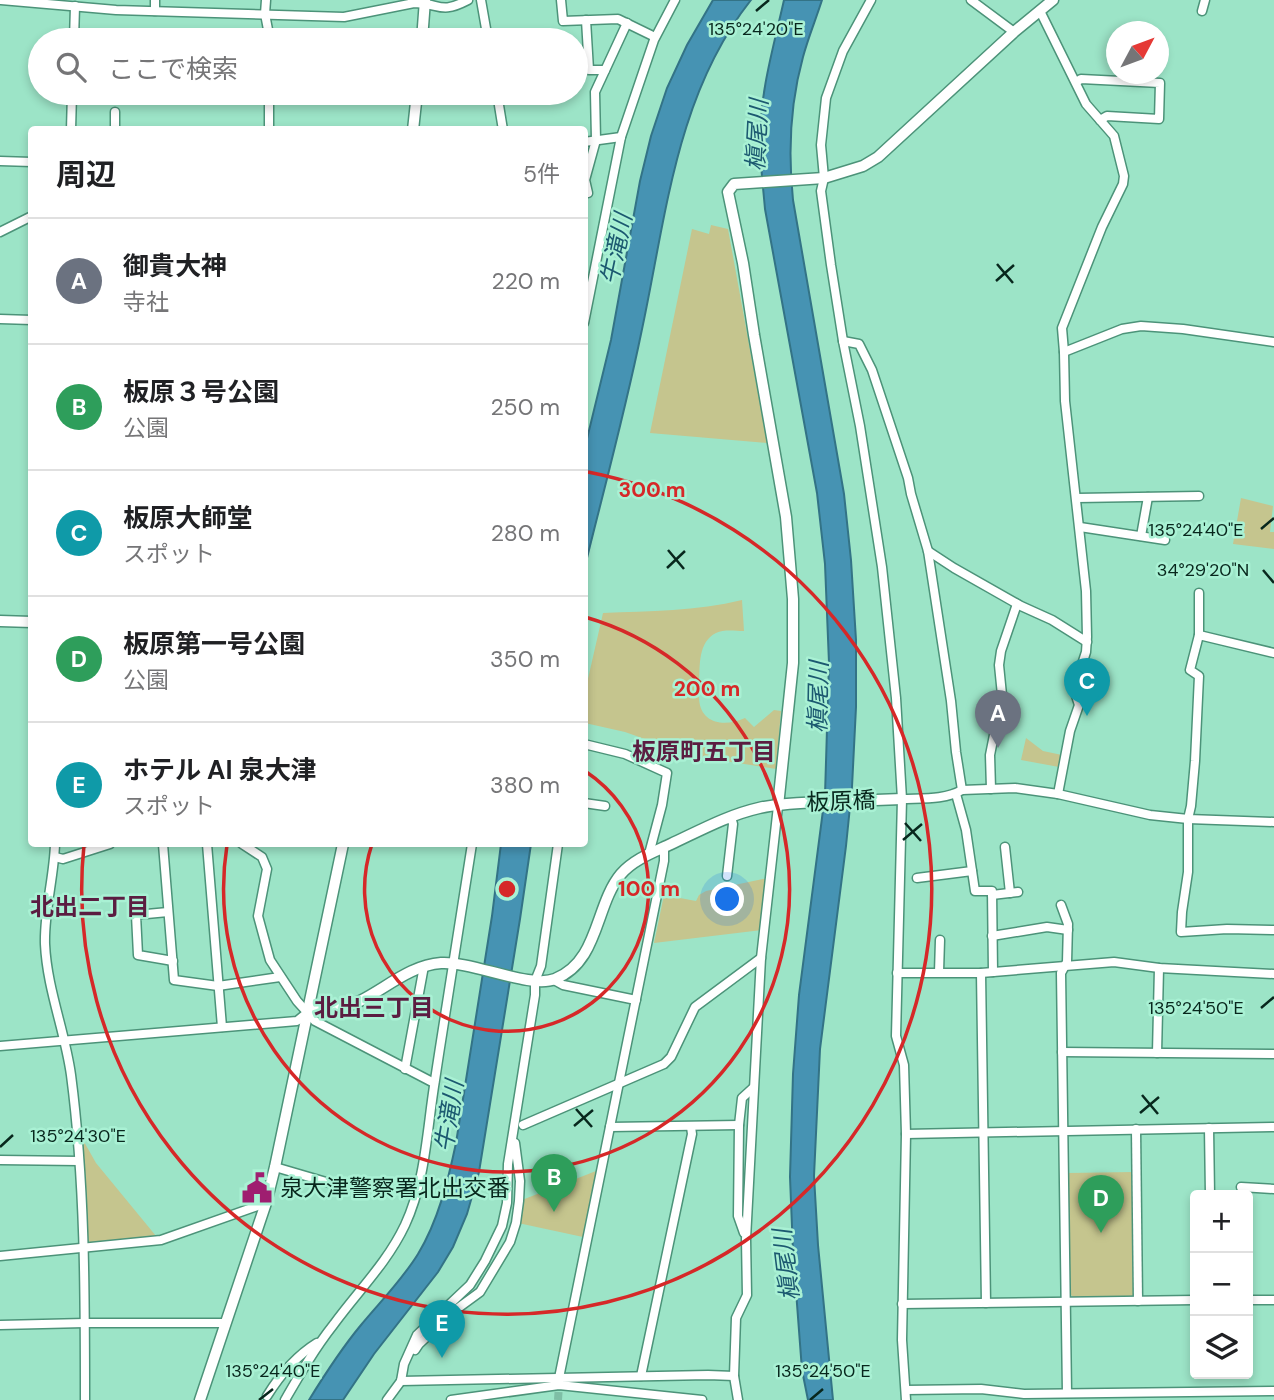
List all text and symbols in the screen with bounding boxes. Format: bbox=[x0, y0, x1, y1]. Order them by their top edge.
text: 135°24'20"E bbox=[708, 17, 804, 41]
north arrow bbox=[1106, 21, 1169, 84]
search box bbox=[28, 28, 588, 105]
icon: search bbox=[52, 48, 90, 86]
text: ここで検索 bbox=[108, 52, 238, 86]
water label: 槇尾川 bbox=[740, 95, 775, 172]
text: 周辺 bbox=[56, 155, 116, 194]
text: 5件 bbox=[523, 159, 560, 189]
water label: 牛滝川 bbox=[593, 208, 639, 287]
text: 御貴大神 bbox=[123, 249, 227, 283]
text: A bbox=[71, 266, 87, 296]
text: 220 m bbox=[491, 266, 560, 296]
text: 寺社 bbox=[123, 287, 169, 317]
text: 板原３号公園 bbox=[123, 375, 279, 409]
text: B bbox=[72, 392, 86, 422]
text: 250 m bbox=[490, 392, 560, 422]
text: 公園 bbox=[123, 413, 169, 443]
text: 300 m bbox=[619, 476, 685, 504]
text: 板原大師堂 bbox=[123, 501, 253, 535]
text: C bbox=[71, 518, 87, 548]
text: 280 m bbox=[491, 518, 560, 548]
text: 135°24'40"E bbox=[1149, 518, 1243, 542]
text: スポット bbox=[123, 539, 215, 569]
text: 34°29'20"N bbox=[1157, 558, 1249, 582]
text: 板原第一号公園 bbox=[123, 627, 305, 661]
text: D bbox=[71, 644, 87, 674]
text: 350 m bbox=[490, 644, 560, 674]
water label: 槇尾川 bbox=[802, 658, 834, 733]
pin: C bbox=[1064, 658, 1110, 716]
text: 公園 bbox=[123, 665, 169, 695]
text: 200 m bbox=[674, 675, 740, 703]
pin: A bbox=[975, 690, 1021, 748]
district label: 板原町五丁目 bbox=[632, 736, 776, 767]
text: ホテル AI 泉大津 bbox=[123, 753, 317, 787]
text: E bbox=[72, 770, 86, 800]
text: 380 m bbox=[490, 770, 560, 800]
street label: 板原橋 bbox=[806, 785, 876, 817]
text: スポット bbox=[123, 791, 215, 821]
text: 100 m bbox=[618, 875, 680, 903]
centre of rings bbox=[495, 877, 519, 901]
your location bbox=[710, 882, 744, 916]
district label: 北出二丁目 bbox=[30, 891, 150, 922]
district label: 北出三丁目 bbox=[314, 992, 434, 1023]
text: 135°24'50"E bbox=[1148, 996, 1244, 1020]
water label: 牛滝川 bbox=[428, 1075, 470, 1154]
text: 135°24'30"E bbox=[30, 1124, 126, 1148]
pin: B bbox=[531, 1154, 577, 1212]
public building icon: 泉大津警察署北出交番 bbox=[240, 1171, 274, 1205]
place label: 泉大津警察署北出交番 bbox=[280, 1173, 510, 1203]
pin: D bbox=[1078, 1175, 1124, 1233]
map controls bbox=[1190, 1190, 1253, 1379]
button: + bbox=[1190, 1190, 1253, 1253]
water label: 槇尾川 bbox=[766, 1224, 806, 1303]
button: − bbox=[1190, 1253, 1253, 1316]
pin: E bbox=[419, 1300, 465, 1358]
button: layers bbox=[1190, 1316, 1253, 1379]
text: 135°24'40"E bbox=[226, 1359, 320, 1383]
text: 135°24'50"E bbox=[775, 1359, 871, 1383]

